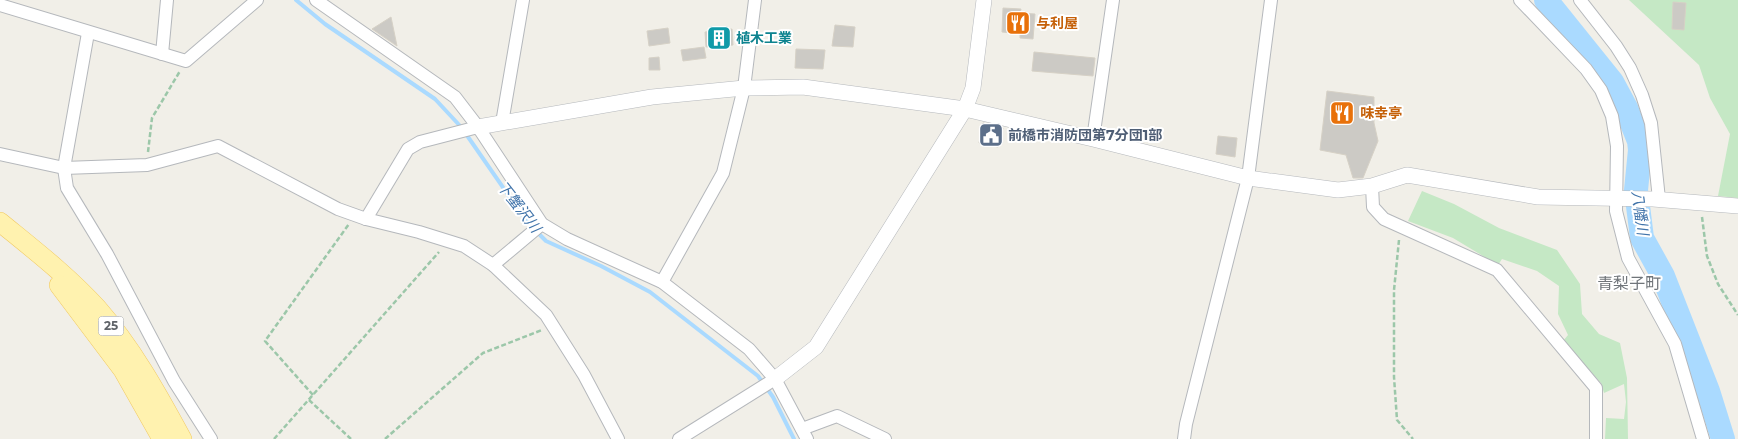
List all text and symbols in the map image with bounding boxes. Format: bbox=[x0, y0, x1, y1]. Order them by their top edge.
restaurant icon: 与利屋 bbox=[1005, 10, 1031, 36]
place label: 与利屋 bbox=[1036, 14, 1078, 32]
building icon: 植木工業 bbox=[706, 25, 732, 51]
place label: 植木工業 bbox=[736, 29, 792, 47]
restaurant icon: 味幸亭 bbox=[1329, 100, 1355, 126]
place label: 味幸亭 bbox=[1360, 104, 1402, 122]
public building icon: 前橋市消防団第7分団1部 bbox=[978, 122, 1004, 148]
place label: 前橋市消防団第7分団1部 bbox=[1008, 126, 1162, 144]
water label: 下蟹沢川 bbox=[493, 177, 547, 238]
water label: 八幡川 bbox=[1628, 189, 1653, 239]
district label: 青梨子町 bbox=[1597, 274, 1661, 293]
road number: 25 bbox=[98, 316, 124, 336]

